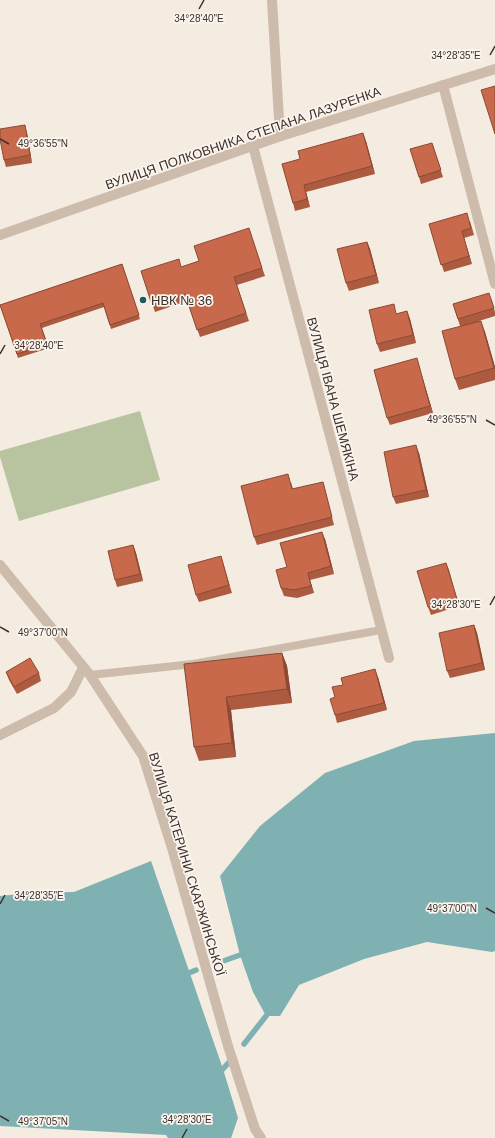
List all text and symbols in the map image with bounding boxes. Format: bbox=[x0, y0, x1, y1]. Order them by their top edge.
text: 34°28'40"E bbox=[174, 13, 224, 24]
text: 34°28'35"E bbox=[431, 50, 481, 61]
street label: ВУЛИЦЯ ПОЛКОВНИКА СТЕПАНА ЛАЗУРЕНКА bbox=[103, 84, 383, 192]
text: 49°36'55"N bbox=[18, 138, 68, 149]
place label: НВК № 36 bbox=[151, 293, 212, 308]
marker: НВК № 36 bbox=[138, 295, 148, 305]
street label: ВУЛИЦЯ ІВАНА ШЕМЯКІНА bbox=[304, 316, 362, 483]
text: 34°28'40"E bbox=[14, 340, 64, 351]
text: 49°36'55"N bbox=[427, 414, 477, 425]
text: 34°28'30"E bbox=[431, 599, 481, 610]
text: 49°37'00"N bbox=[18, 627, 68, 638]
street label: ВУЛИЦЯ КАТЕРИНИ СКАРЖИНСЬКОЇ bbox=[146, 751, 228, 978]
text: 34°28'35"E bbox=[14, 890, 64, 901]
text: 49°37'00"N bbox=[427, 903, 477, 914]
text: 34°28'30"E bbox=[162, 1114, 212, 1125]
text: 49°37'05"N bbox=[18, 1116, 68, 1127]

